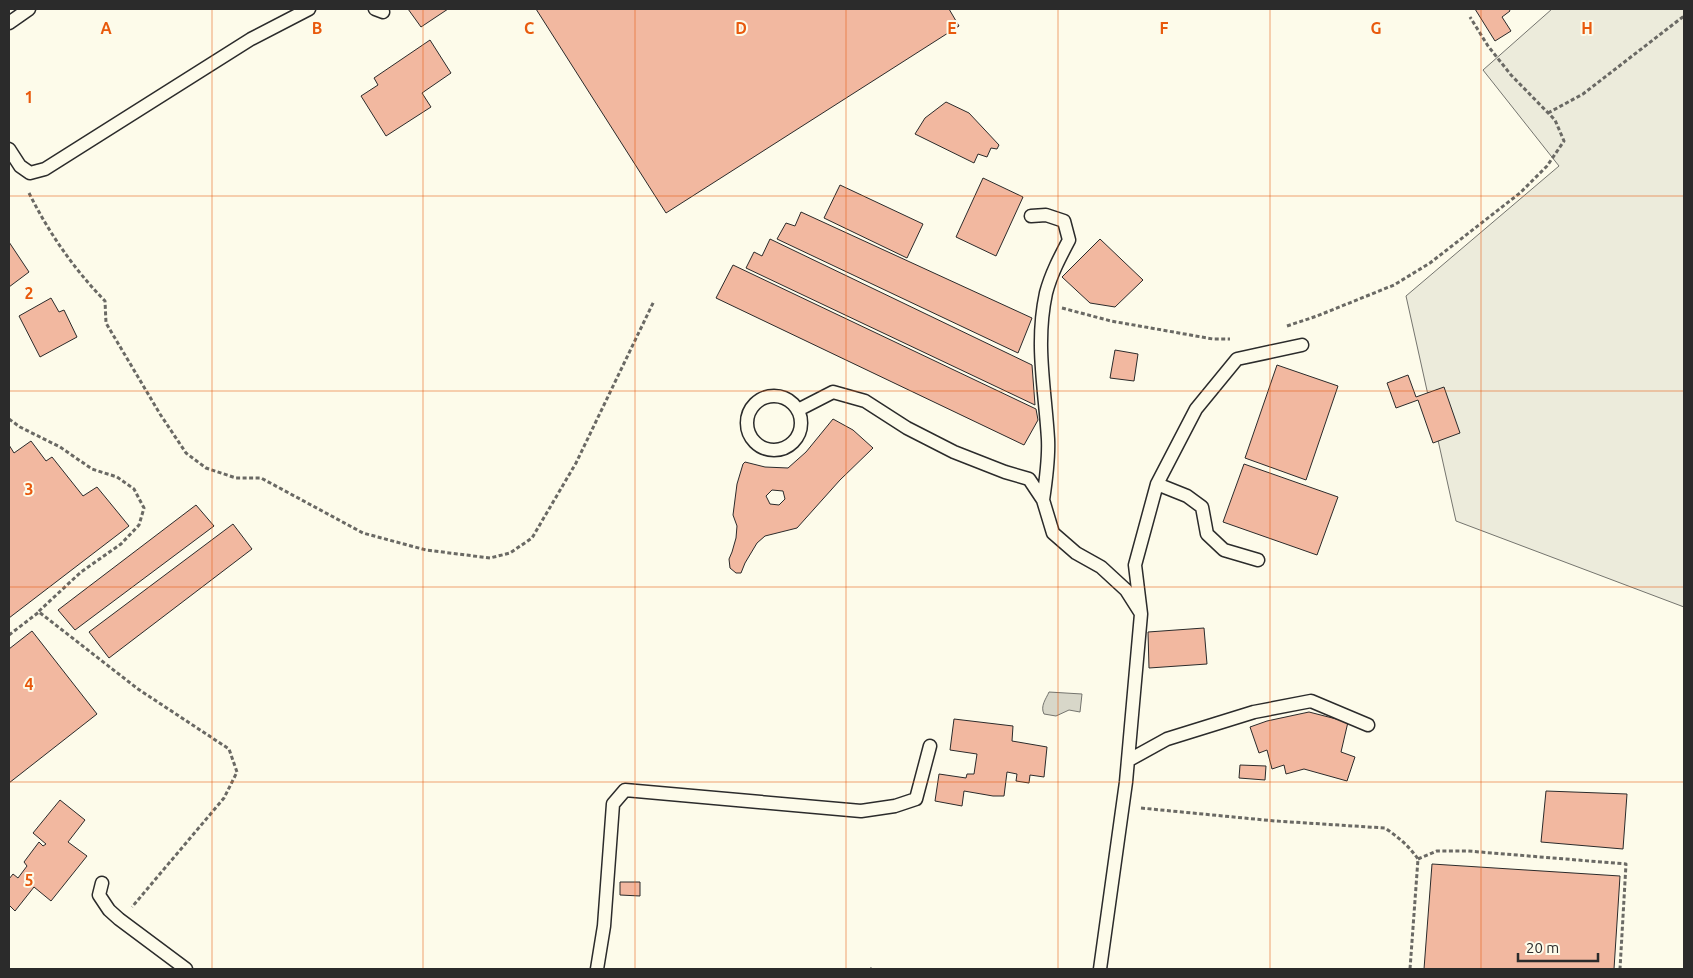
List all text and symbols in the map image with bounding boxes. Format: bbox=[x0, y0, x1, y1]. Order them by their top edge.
text: A bbox=[100, 19, 112, 37]
text: B bbox=[312, 19, 322, 37]
text: C bbox=[524, 19, 534, 37]
text: D bbox=[735, 19, 747, 37]
text: E bbox=[947, 19, 957, 37]
text: F bbox=[1160, 19, 1169, 37]
text: G bbox=[1370, 19, 1382, 37]
text: H bbox=[1581, 19, 1593, 37]
text: 1 bbox=[24, 88, 34, 106]
text: 2 bbox=[24, 284, 34, 302]
text: 3 bbox=[24, 480, 34, 498]
text: 4 bbox=[24, 675, 34, 693]
text: 5 bbox=[24, 871, 34, 889]
scale bar bbox=[1518, 930, 1598, 962]
text: 20 m bbox=[1526, 939, 1559, 956]

